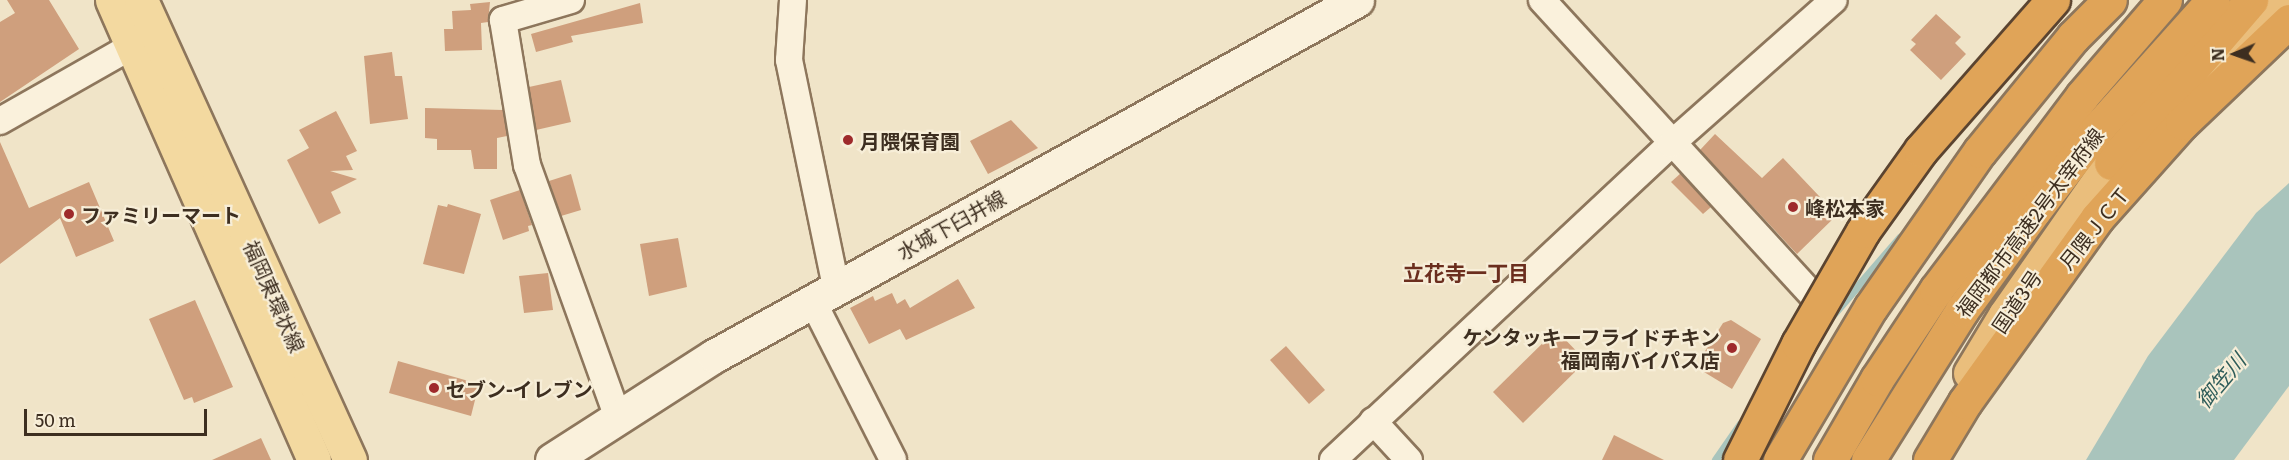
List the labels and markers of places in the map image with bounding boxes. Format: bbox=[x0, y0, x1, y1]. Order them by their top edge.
place label: 月隈保育園 bbox=[860, 128, 960, 152]
marker: 月隈保育園 bbox=[841, 133, 855, 147]
place label: 峰松本家 bbox=[1805, 195, 1885, 219]
marker: 峰松本家 bbox=[1786, 200, 1800, 214]
place label: ファミリーマート bbox=[81, 202, 241, 226]
marker: ファミリーマート bbox=[62, 207, 76, 221]
place label: ケンタッキーフライドチキン 福岡南バイパス店 bbox=[1460, 324, 1720, 371]
marker: ケンタッキーフライドチキン 福岡南バイパス店 bbox=[1725, 341, 1739, 355]
place label: セブン-イレブン bbox=[446, 376, 593, 400]
marker: セブン-イレブン bbox=[427, 381, 441, 395]

